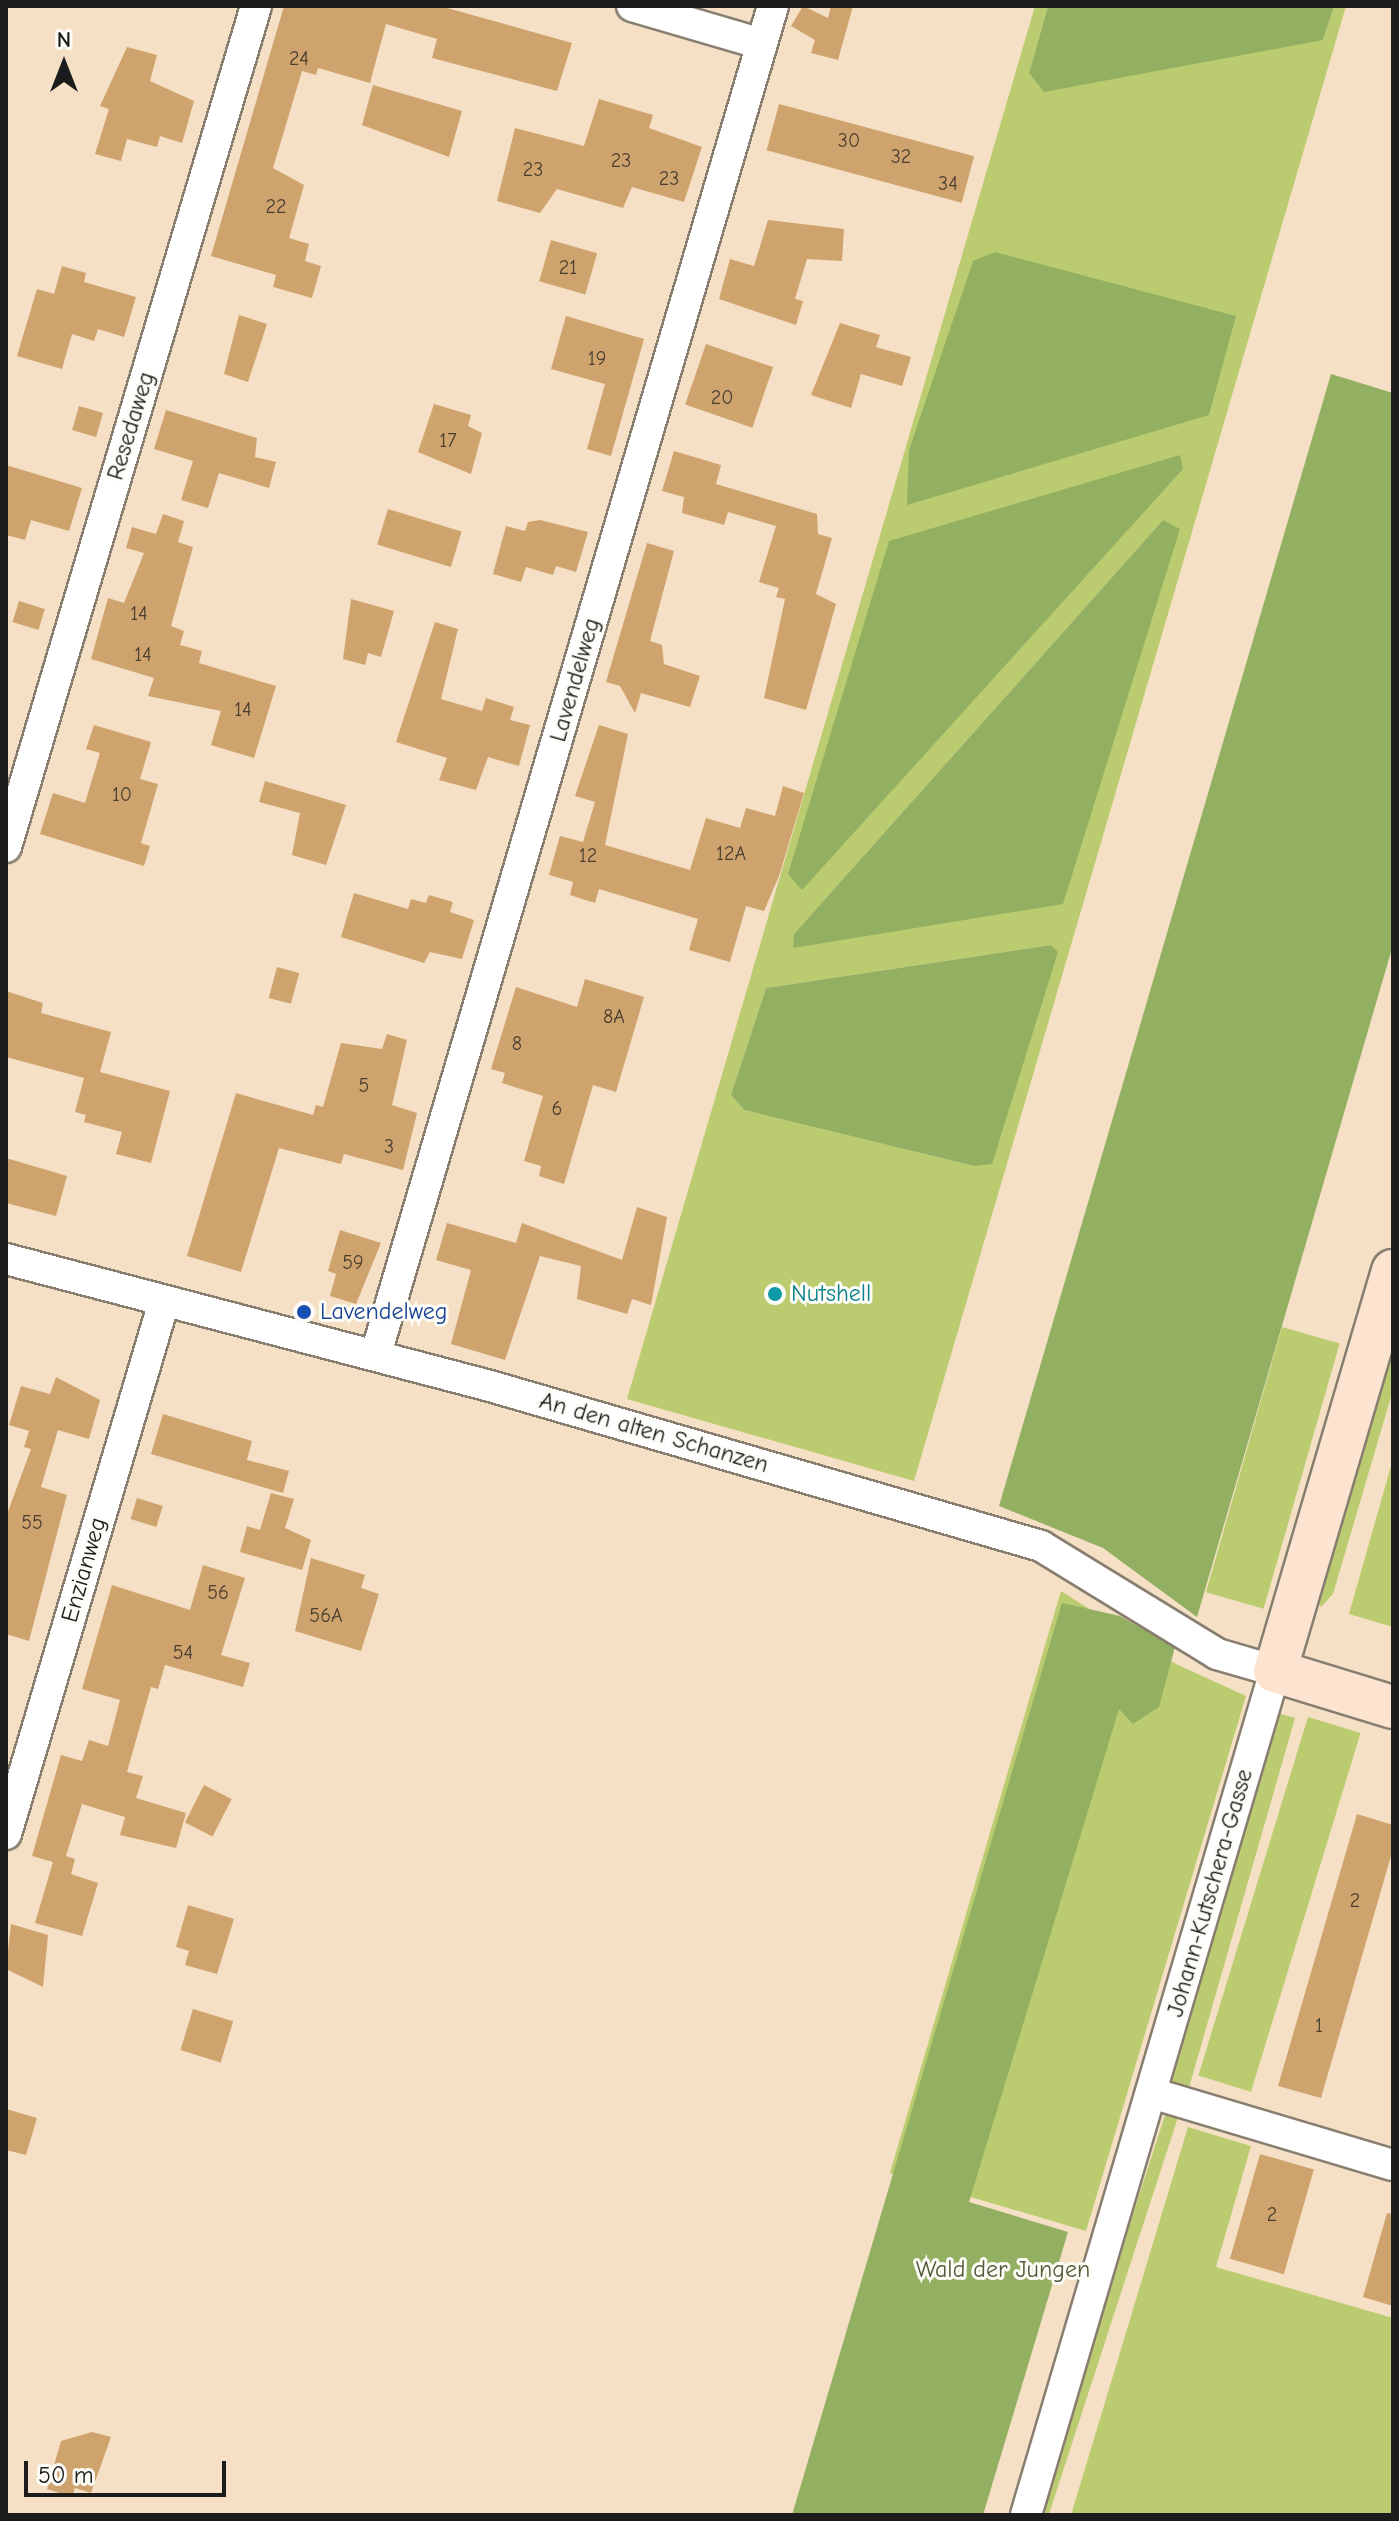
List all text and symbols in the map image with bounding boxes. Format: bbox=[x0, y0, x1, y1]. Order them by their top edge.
north arrow bbox=[24, 24, 104, 104]
text: N bbox=[57, 27, 71, 53]
house number: 24 bbox=[289, 46, 309, 70]
house number: 30 bbox=[838, 128, 860, 152]
house number: 32 bbox=[891, 144, 911, 168]
house number: 23 bbox=[611, 148, 631, 172]
house number: 23 bbox=[523, 157, 543, 181]
house number: 23 bbox=[659, 166, 679, 190]
house number: 34 bbox=[938, 171, 958, 195]
house number: 22 bbox=[266, 194, 286, 218]
house number: 21 bbox=[559, 255, 577, 279]
house number: 19 bbox=[588, 346, 606, 370]
street label: Resedaweg bbox=[101, 368, 161, 484]
house number: 20 bbox=[711, 385, 733, 409]
house number: 17 bbox=[439, 428, 457, 452]
house number: 14 bbox=[130, 601, 148, 625]
street label: Lavendelweg bbox=[544, 615, 606, 745]
house number: 14 bbox=[134, 642, 152, 666]
house number: 14 bbox=[234, 697, 252, 721]
house number: 10 bbox=[112, 782, 132, 806]
house number: 12A bbox=[716, 841, 746, 865]
house number: 12 bbox=[579, 843, 597, 867]
house number: 8A bbox=[603, 1004, 625, 1028]
house number: 8 bbox=[512, 1031, 522, 1055]
house number: 5 bbox=[359, 1073, 369, 1097]
house number: 6 bbox=[552, 1096, 562, 1120]
house number: 3 bbox=[384, 1134, 394, 1158]
house number: 59 bbox=[342, 1250, 364, 1274]
place label: Nutshell bbox=[791, 1280, 871, 1308]
marker: Nutshell bbox=[766, 1285, 784, 1303]
place label: Lavendelweg bbox=[320, 1298, 447, 1326]
marker: Lavendelweg bbox=[295, 1303, 313, 1321]
street label: An den alten Schanzen bbox=[536, 1387, 772, 1479]
house number: 55 bbox=[21, 1510, 43, 1534]
street label: Enzianweg bbox=[55, 1514, 113, 1626]
house number: 56 bbox=[207, 1580, 229, 1604]
house number: 56A bbox=[309, 1603, 343, 1627]
house number: 54 bbox=[173, 1640, 193, 1664]
street label: Johann-Kutschera-Gasse bbox=[1161, 1766, 1259, 2020]
house number: 2 bbox=[1350, 1888, 1360, 1912]
house number: 1 bbox=[1315, 2013, 1323, 2037]
house number: 2 bbox=[1267, 2202, 1277, 2226]
park label: Wald der Jungen bbox=[916, 2256, 1090, 2284]
scale bar bbox=[28, 2445, 230, 2495]
text: 50 m bbox=[38, 2461, 94, 2489]

